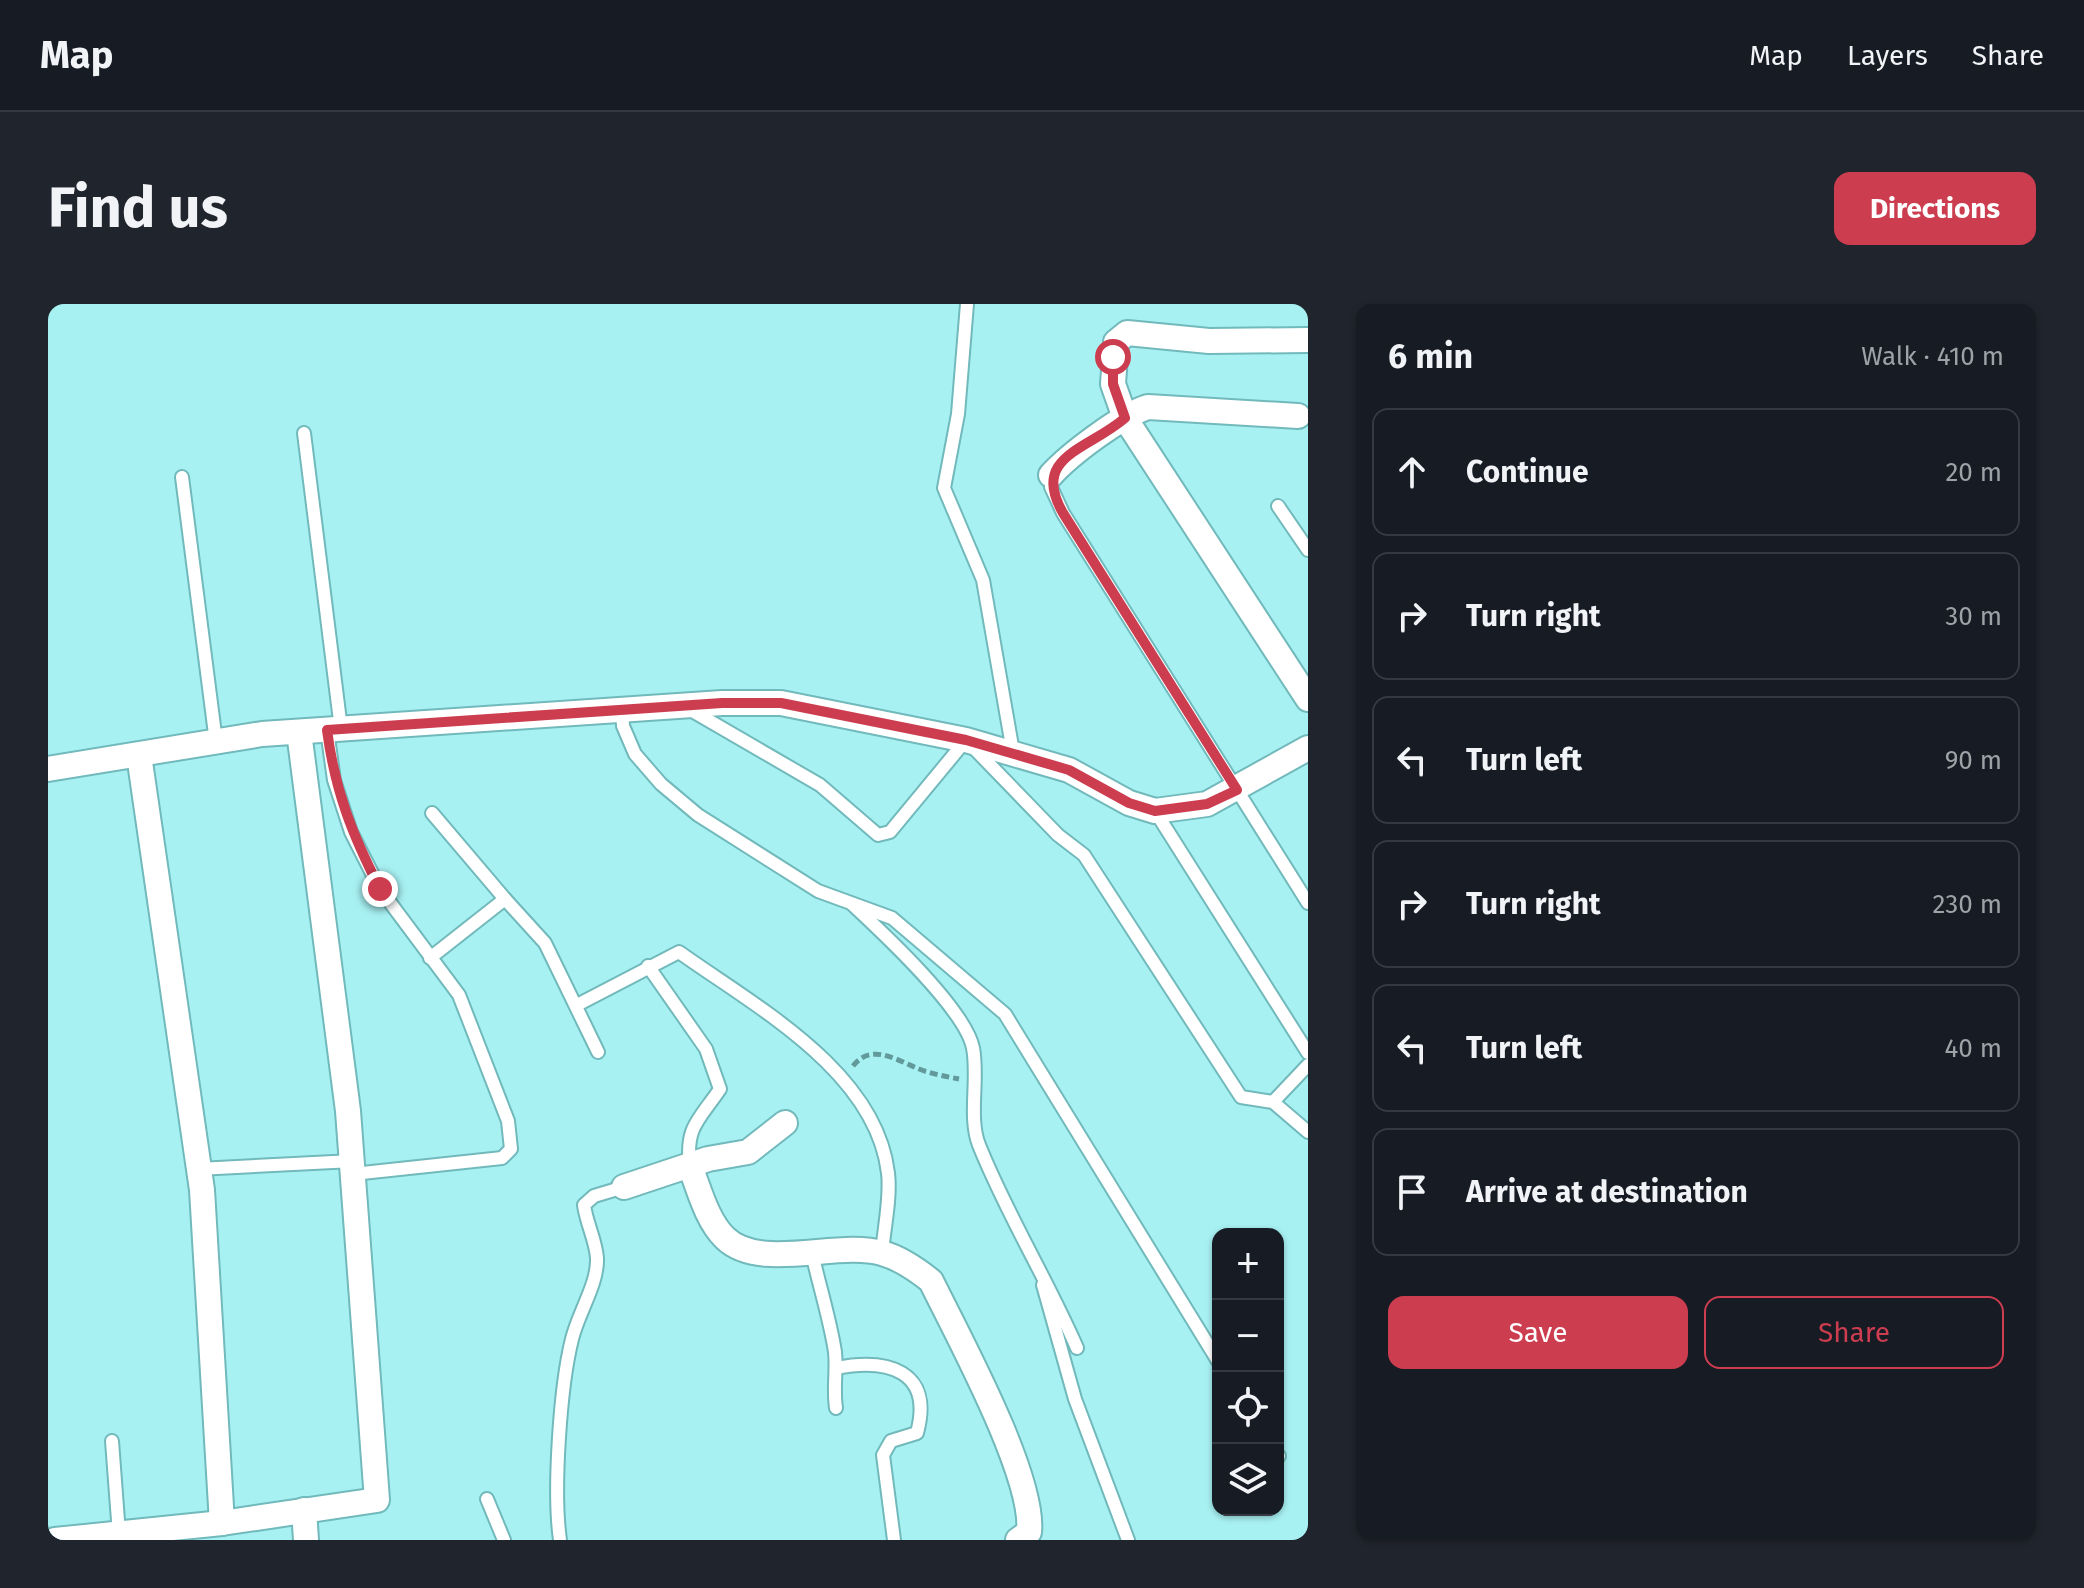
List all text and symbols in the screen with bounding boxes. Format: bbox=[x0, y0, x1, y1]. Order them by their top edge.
text: Map bbox=[40, 32, 113, 78]
text: Map bbox=[1749, 39, 1803, 72]
text: Layers bbox=[1847, 39, 1928, 72]
text: Share bbox=[1972, 39, 2044, 72]
button: Directions bbox=[1834, 172, 2036, 245]
text: Find us bbox=[48, 175, 228, 242]
text: 6 min bbox=[1388, 336, 1473, 377]
route start bbox=[1095, 339, 1131, 375]
text: Walk · 410 m bbox=[1861, 341, 2004, 372]
icon: ahead bbox=[1390, 450, 1434, 494]
text: Continue bbox=[1466, 454, 1589, 490]
text: 20 m bbox=[1945, 457, 2002, 488]
icon: right bbox=[1390, 594, 1434, 638]
text: Turn right bbox=[1466, 598, 1601, 634]
text: 30 m bbox=[1945, 601, 2002, 632]
icon: left bbox=[1390, 738, 1434, 782]
text: Turn left bbox=[1466, 742, 1582, 778]
text: 90 m bbox=[1945, 745, 2002, 776]
route end bbox=[362, 871, 398, 907]
icon: right bbox=[1390, 882, 1434, 926]
text: Turn right bbox=[1466, 886, 1601, 922]
text: 230 m bbox=[1933, 889, 2002, 920]
icon: left bbox=[1390, 1026, 1434, 1070]
text: Turn left bbox=[1466, 1030, 1582, 1066]
text: 40 m bbox=[1944, 1033, 2002, 1064]
icon: arrive bbox=[1390, 1170, 1434, 1214]
text: Arrive at destination bbox=[1466, 1174, 1748, 1210]
map controls bbox=[1212, 1228, 1284, 1516]
button: + bbox=[1212, 1228, 1284, 1300]
button: Save bbox=[1388, 1296, 1688, 1369]
button: Share bbox=[1704, 1296, 2004, 1369]
button: − bbox=[1212, 1300, 1284, 1372]
button: locate bbox=[1212, 1372, 1284, 1444]
button: layers bbox=[1212, 1444, 1284, 1516]

